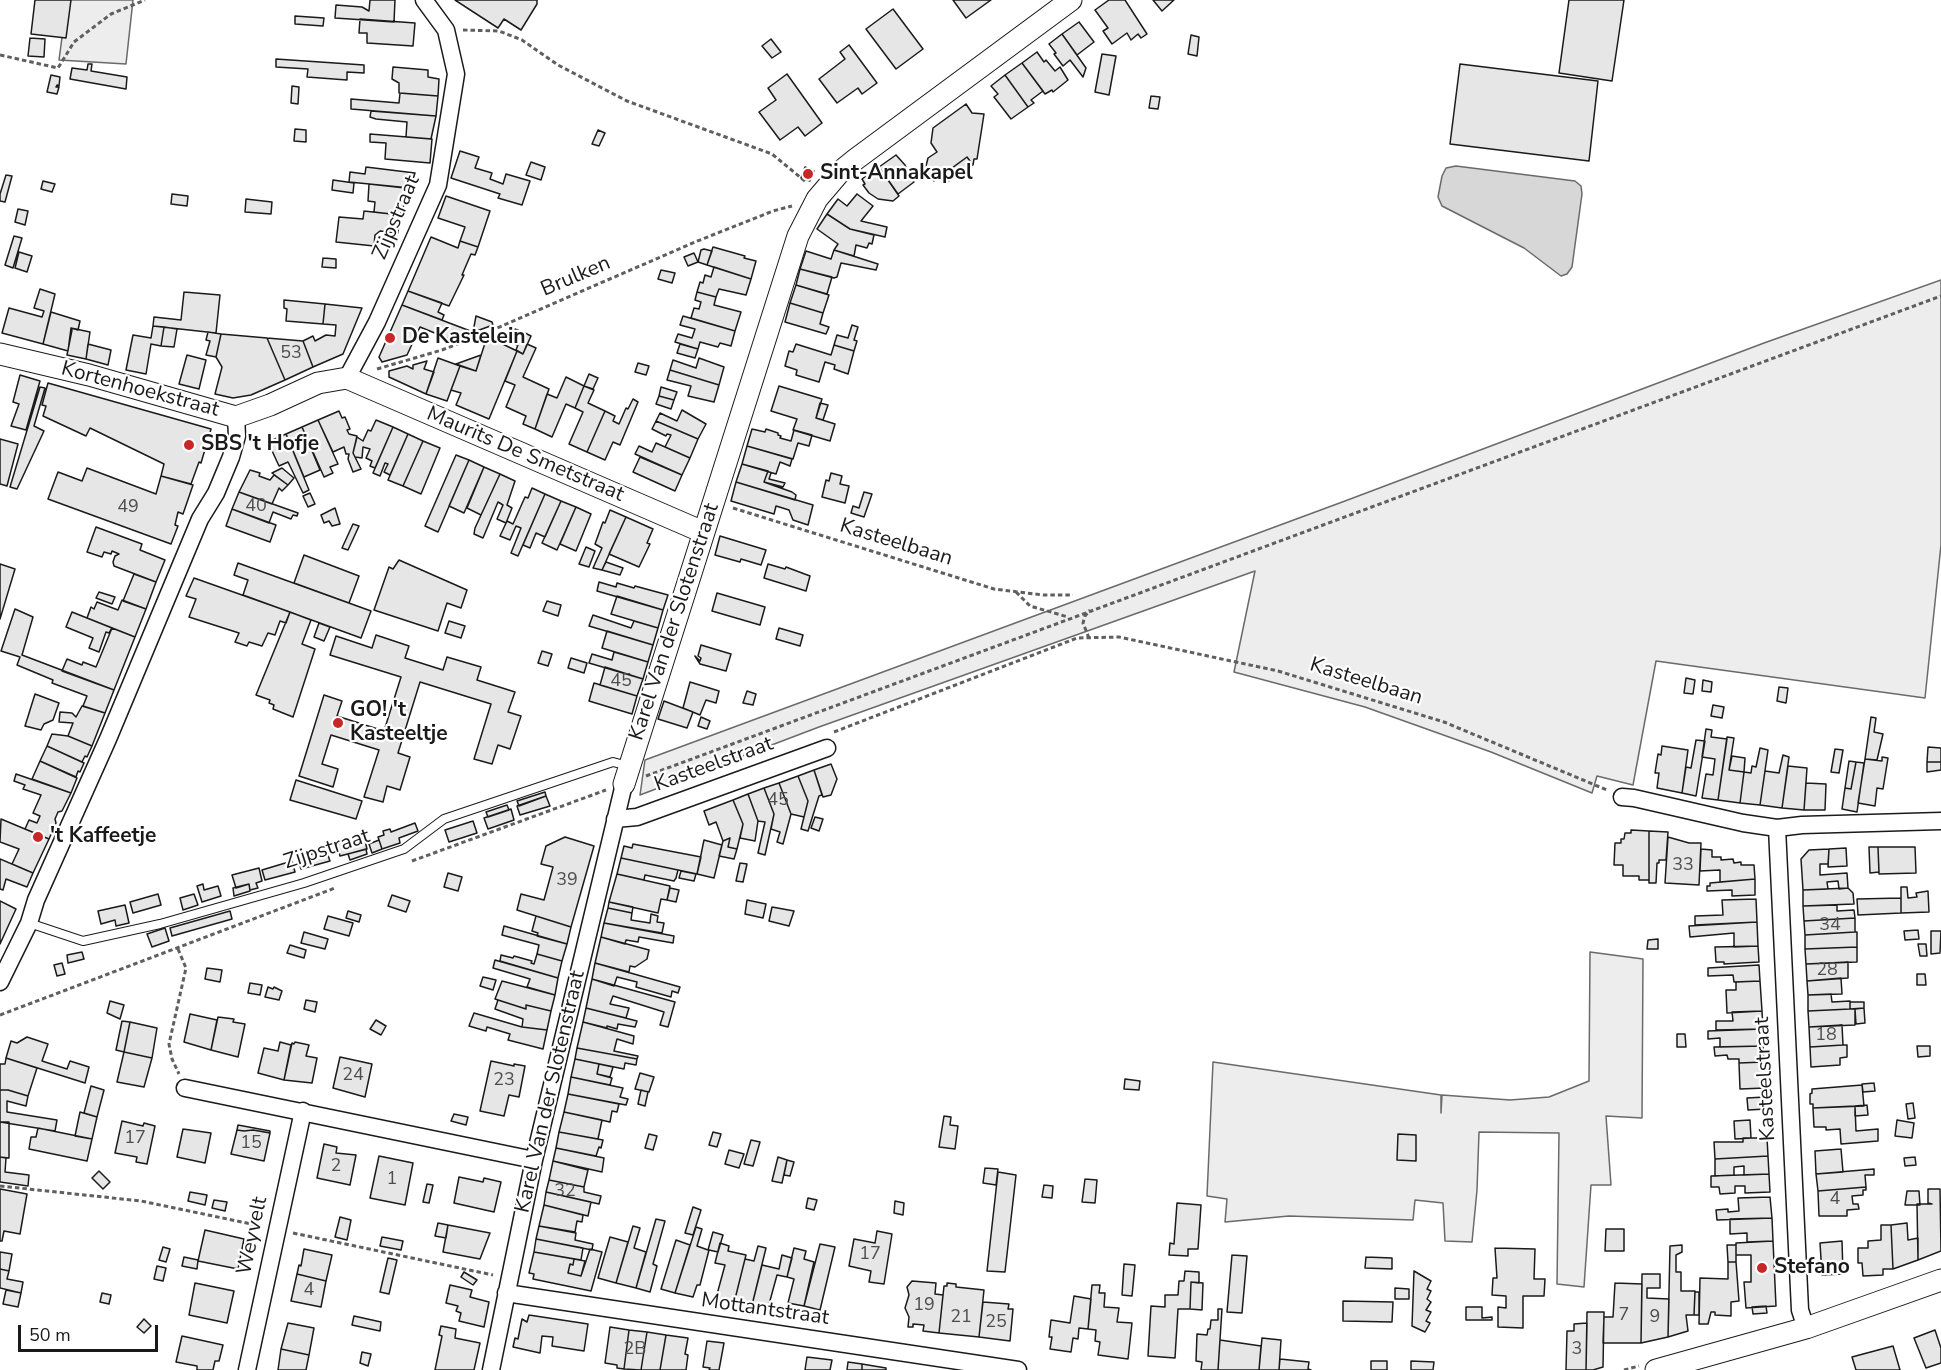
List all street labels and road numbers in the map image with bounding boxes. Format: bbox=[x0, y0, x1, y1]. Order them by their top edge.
street label: Zijpstraat bbox=[368, 172, 426, 264]
street label: Brulken bbox=[537, 251, 615, 303]
street label: Kortenhoekstraat bbox=[58, 357, 222, 423]
street label: Maurits De Smetstraat bbox=[422, 402, 628, 508]
street label: Karel Van der Slotenstraat bbox=[625, 500, 725, 744]
street label: Kasteelbaan bbox=[837, 514, 955, 572]
street label: Kasteelbaan bbox=[1307, 653, 1425, 711]
street label: Kasteelstraat bbox=[651, 732, 777, 798]
street label: Zijpstraat bbox=[281, 824, 373, 876]
street label: Karel Van der Slotenstraat bbox=[511, 968, 591, 1216]
street label: Kasteelstraat bbox=[1750, 1016, 1782, 1142]
street label: Weyvelt bbox=[232, 1195, 274, 1277]
street label: Mottantstraat bbox=[700, 1289, 830, 1331]

